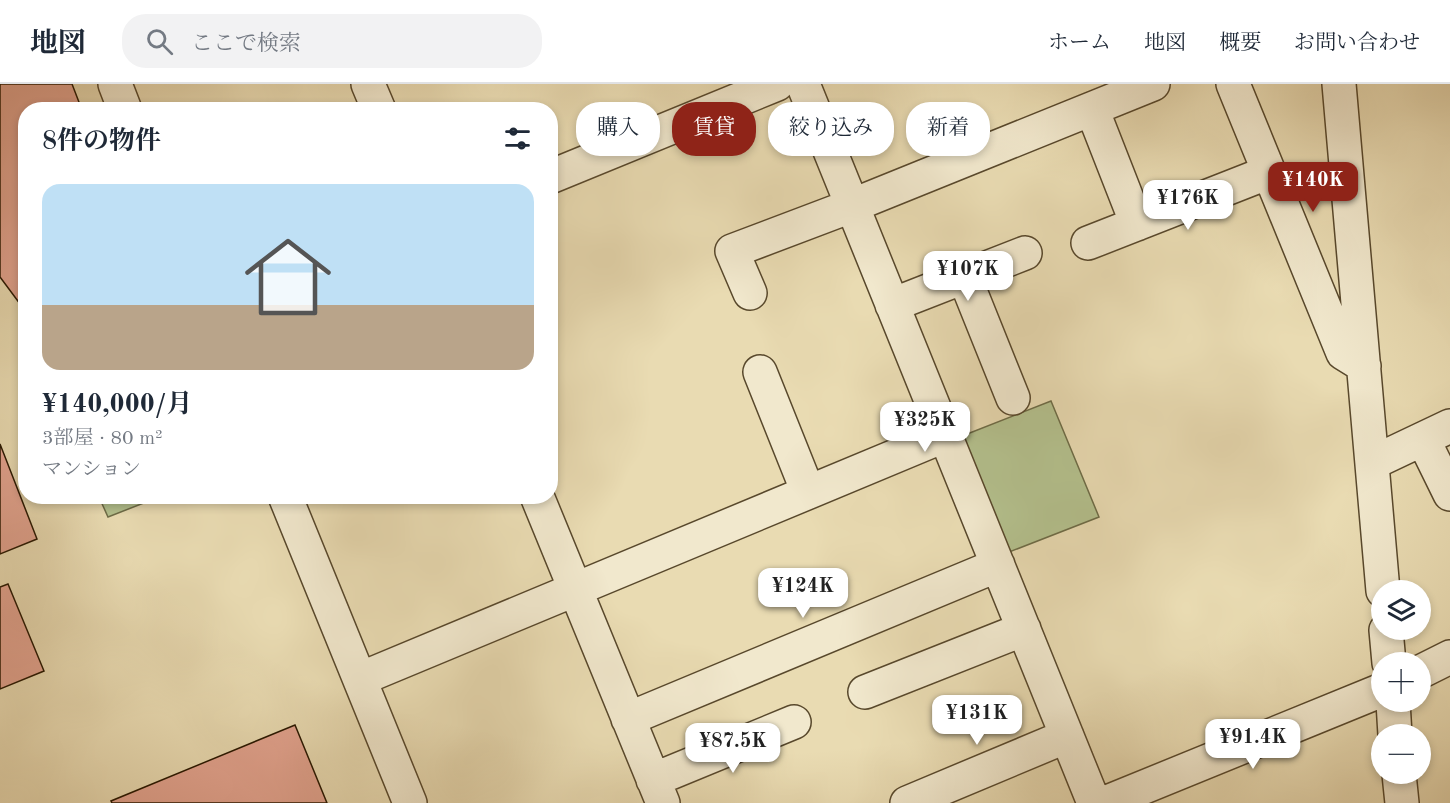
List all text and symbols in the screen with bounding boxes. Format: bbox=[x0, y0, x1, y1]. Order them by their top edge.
search box bbox=[122, 14, 542, 68]
icon: search bbox=[143, 25, 176, 58]
text: 地図 bbox=[30, 31, 86, 59]
text: ここで検索 bbox=[191, 33, 301, 55]
text: ホーム bbox=[1048, 33, 1111, 54]
text: 地図 bbox=[1144, 33, 1186, 54]
text: 概要 bbox=[1219, 33, 1261, 54]
text: お問い合わせ bbox=[1294, 33, 1420, 54]
chip: 購入 bbox=[576, 102, 660, 156]
chip: 賃貸 bbox=[672, 102, 756, 156]
chip: 絞り込み bbox=[768, 102, 894, 156]
chip: 新着 bbox=[906, 102, 990, 156]
icon: filters bbox=[501, 122, 534, 155]
text: 8件の物件 bbox=[42, 129, 161, 155]
pin: ¥140K bbox=[1271, 162, 1355, 213]
text: ¥140K bbox=[1282, 171, 1344, 191]
pin: ¥176K bbox=[1146, 180, 1230, 231]
text: ¥176K bbox=[1157, 189, 1219, 209]
icon: home bbox=[234, 223, 342, 331]
pin: ¥107K bbox=[926, 251, 1010, 302]
text: ¥107K bbox=[937, 260, 999, 280]
text: ¥140,000/月 bbox=[42, 392, 193, 418]
pin: ¥325K bbox=[883, 402, 967, 453]
text: ¥325K bbox=[894, 411, 956, 431]
text: 3部屋 · 80 m² bbox=[42, 429, 163, 449]
text: マンション bbox=[42, 460, 141, 480]
pin: ¥124K bbox=[761, 568, 845, 619]
text: ¥124K bbox=[772, 577, 834, 597]
map controls bbox=[1371, 580, 1431, 784]
button: layers bbox=[1371, 580, 1431, 640]
button: + bbox=[1371, 652, 1431, 712]
pin: ¥131K bbox=[935, 695, 1019, 746]
text: ¥131K bbox=[946, 704, 1008, 724]
pin: ¥91.4K bbox=[1204, 719, 1302, 770]
pin: ¥87.5K bbox=[684, 723, 782, 774]
button: − bbox=[1371, 724, 1431, 784]
text: ¥91.4K bbox=[1219, 728, 1287, 748]
text: ¥87.5K bbox=[699, 732, 767, 752]

